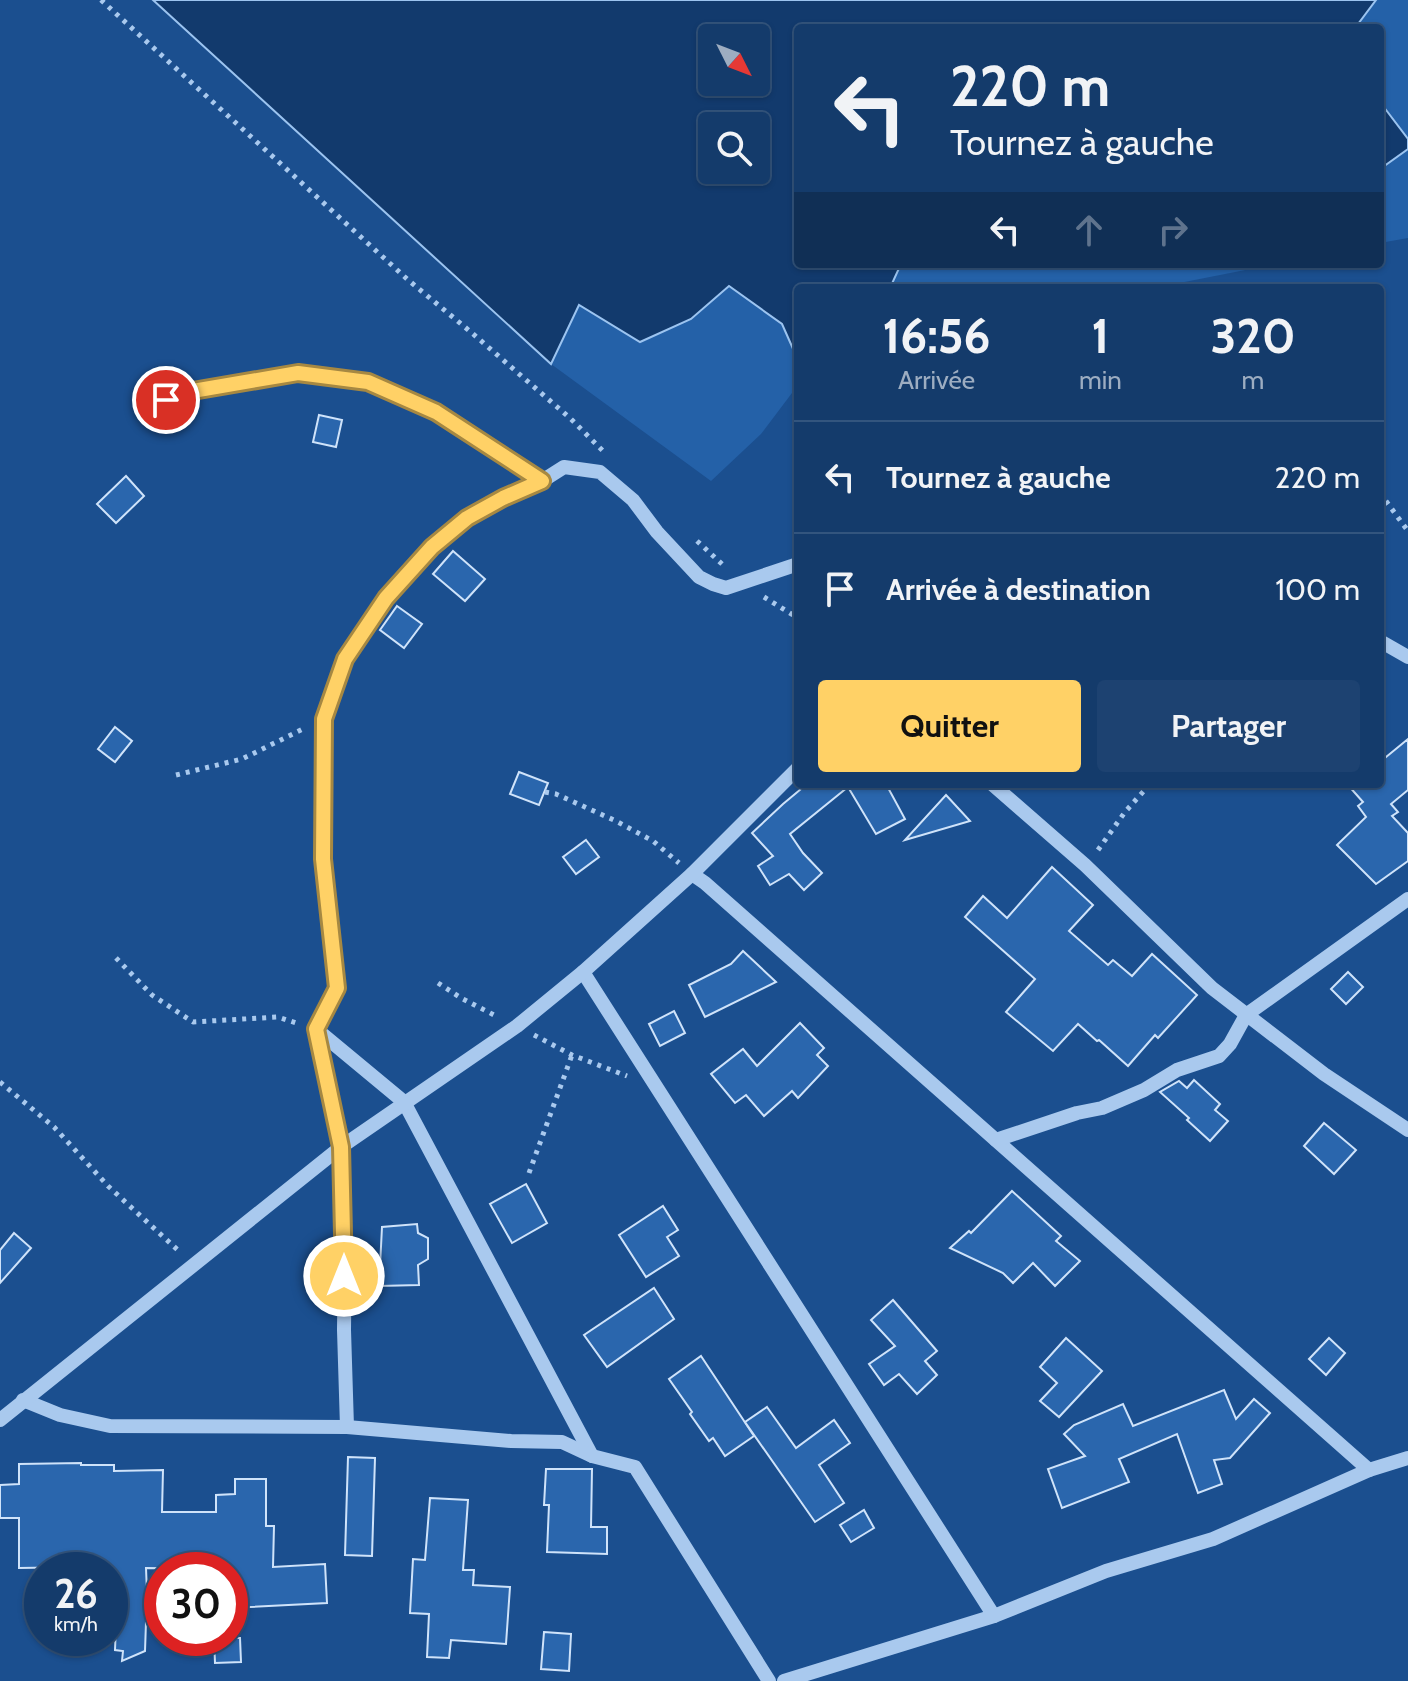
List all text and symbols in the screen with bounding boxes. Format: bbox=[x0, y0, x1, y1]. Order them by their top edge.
north arrow bbox=[698, 24, 770, 96]
map controls bbox=[698, 24, 770, 184]
text: 220 m bbox=[950, 52, 1110, 120]
icon: left bbox=[818, 56, 922, 160]
button: search bbox=[698, 112, 770, 184]
text: Tournez à gauche bbox=[950, 120, 1214, 164]
icon: left bbox=[983, 208, 1027, 252]
icon: ahead bbox=[1067, 208, 1111, 252]
icon: right bbox=[1151, 208, 1195, 252]
text: 16:56 bbox=[882, 307, 991, 365]
text: 1 bbox=[1092, 307, 1109, 365]
text: 320 bbox=[1210, 307, 1296, 365]
text: Arrivée bbox=[898, 364, 975, 396]
text: min bbox=[1079, 364, 1122, 396]
text: m bbox=[1242, 364, 1264, 396]
pin bbox=[132, 366, 200, 434]
icon: arrive bbox=[144, 378, 188, 422]
icon: left bbox=[818, 455, 862, 499]
text: Tournez à gauche bbox=[886, 459, 1111, 496]
text: 220 m bbox=[1275, 459, 1360, 496]
icon: arrive bbox=[818, 567, 862, 611]
text: Arrivée à destination bbox=[886, 571, 1151, 608]
text: 100 m bbox=[1275, 571, 1360, 608]
button: Quitter bbox=[818, 680, 1081, 772]
button: Partager bbox=[1097, 680, 1360, 772]
position arrow bbox=[302, 1234, 386, 1318]
speed limit sign: 30 bbox=[144, 1552, 248, 1656]
text: 26 bbox=[54, 1569, 98, 1618]
text: km/h bbox=[54, 1612, 98, 1636]

